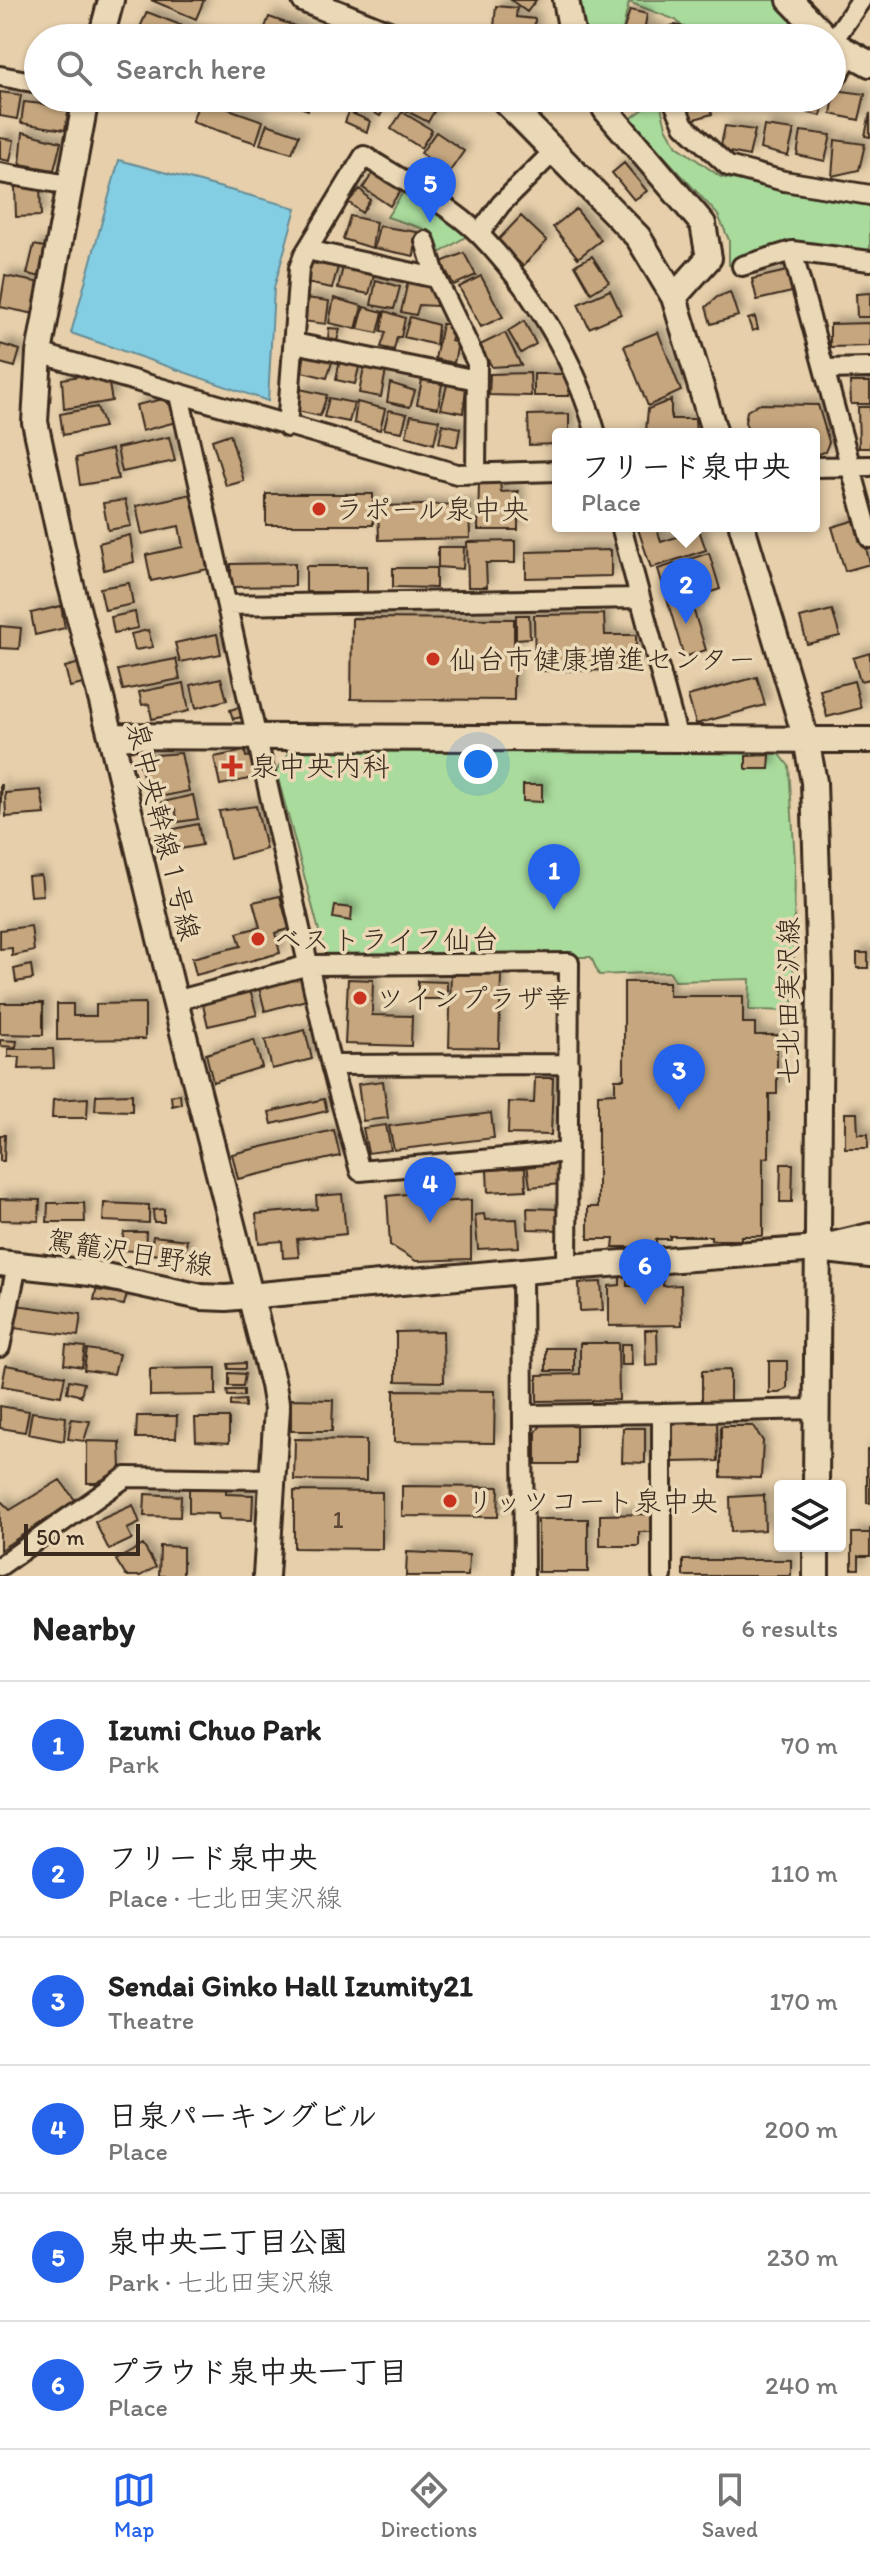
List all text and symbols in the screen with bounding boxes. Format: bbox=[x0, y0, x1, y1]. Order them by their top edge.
search box bbox=[24, 24, 846, 112]
icon: search bbox=[52, 46, 96, 90]
text: Search here bbox=[116, 50, 266, 87]
pin: 5 bbox=[404, 157, 456, 223]
popup bbox=[552, 428, 820, 532]
text: フリード泉中央 bbox=[581, 448, 791, 485]
text: Place bbox=[581, 486, 641, 518]
place label: ラポール泉中央 bbox=[335, 492, 529, 526]
marker: ラポール泉中央 bbox=[310, 500, 328, 518]
pin: 2 bbox=[660, 558, 712, 624]
place label: 仙台市健康増進センター bbox=[449, 642, 756, 676]
marker: 仙台市健康増進センター bbox=[424, 650, 442, 668]
street label: 泉中央幹線１号線 bbox=[120, 718, 208, 944]
your location bbox=[458, 744, 498, 784]
place label: 泉中央内科 bbox=[250, 749, 390, 783]
marker: 泉中央内科 bbox=[221, 755, 243, 777]
pin: 1 bbox=[528, 844, 580, 910]
street label: 七北田実沢線 bbox=[771, 917, 805, 1085]
place label: ベストライフ仙台 bbox=[274, 922, 499, 956]
marker: ベストライフ仙台 bbox=[249, 930, 267, 948]
place label: ツインプラザ幸 bbox=[376, 981, 572, 1015]
marker: ツインプラザ幸 bbox=[351, 989, 369, 1007]
pin: 3 bbox=[653, 1044, 705, 1110]
pin: 4 bbox=[404, 1157, 456, 1223]
street label: 駕籠沢日野線 bbox=[44, 1222, 216, 1282]
pin: 6 bbox=[619, 1239, 671, 1305]
map controls bbox=[774, 1480, 846, 1552]
button: layers bbox=[774, 1480, 846, 1552]
place label: リッツコート泉中央 bbox=[466, 1484, 718, 1518]
marker: リッツコート泉中央 bbox=[441, 1492, 459, 1510]
house number: 1 bbox=[332, 1505, 344, 1534]
scale bar bbox=[24, 1520, 140, 1556]
text: 50 m bbox=[36, 1524, 85, 1551]
text: Nearby bbox=[32, 1608, 135, 1649]
text: 6 results bbox=[741, 1612, 838, 1644]
text: Izumi Chuo Park bbox=[108, 1711, 321, 1748]
text: 1 bbox=[52, 1729, 64, 1761]
text: 70 m bbox=[781, 1729, 838, 1761]
text: Park bbox=[108, 1748, 159, 1780]
text: フリード泉中央 bbox=[108, 1839, 318, 1876]
text: 2 bbox=[51, 1857, 65, 1889]
text: 110 m bbox=[770, 1857, 838, 1889]
text: Place · 七北田実沢線 bbox=[108, 1882, 342, 1914]
text: Sendai Ginko Hall Izumity21 bbox=[108, 1967, 473, 2004]
text: 3 bbox=[51, 1985, 65, 2017]
text: 170 m bbox=[769, 1985, 838, 2017]
text: Theatre bbox=[108, 2004, 194, 2036]
text: 日泉パーキングビル bbox=[108, 2097, 377, 2134]
text: 4 bbox=[50, 2113, 66, 2145]
text: 200 m bbox=[765, 2113, 838, 2145]
text: Place bbox=[108, 2135, 168, 2167]
text: 泉中央二丁目公園 bbox=[108, 2223, 348, 2260]
text: 5 bbox=[51, 2241, 65, 2273]
text: 230 m bbox=[766, 2241, 838, 2273]
text: Park · 七北田実沢線 bbox=[108, 2266, 333, 2298]
text: プラウド泉中央一丁目 bbox=[108, 2353, 408, 2390]
text: 6 bbox=[51, 2369, 65, 2401]
text: 240 m bbox=[765, 2369, 838, 2401]
text: Place bbox=[108, 2391, 168, 2423]
tab: Map bbox=[112, 2468, 156, 2543]
tab: Directions bbox=[381, 2468, 477, 2543]
tab: Saved bbox=[702, 2468, 758, 2543]

